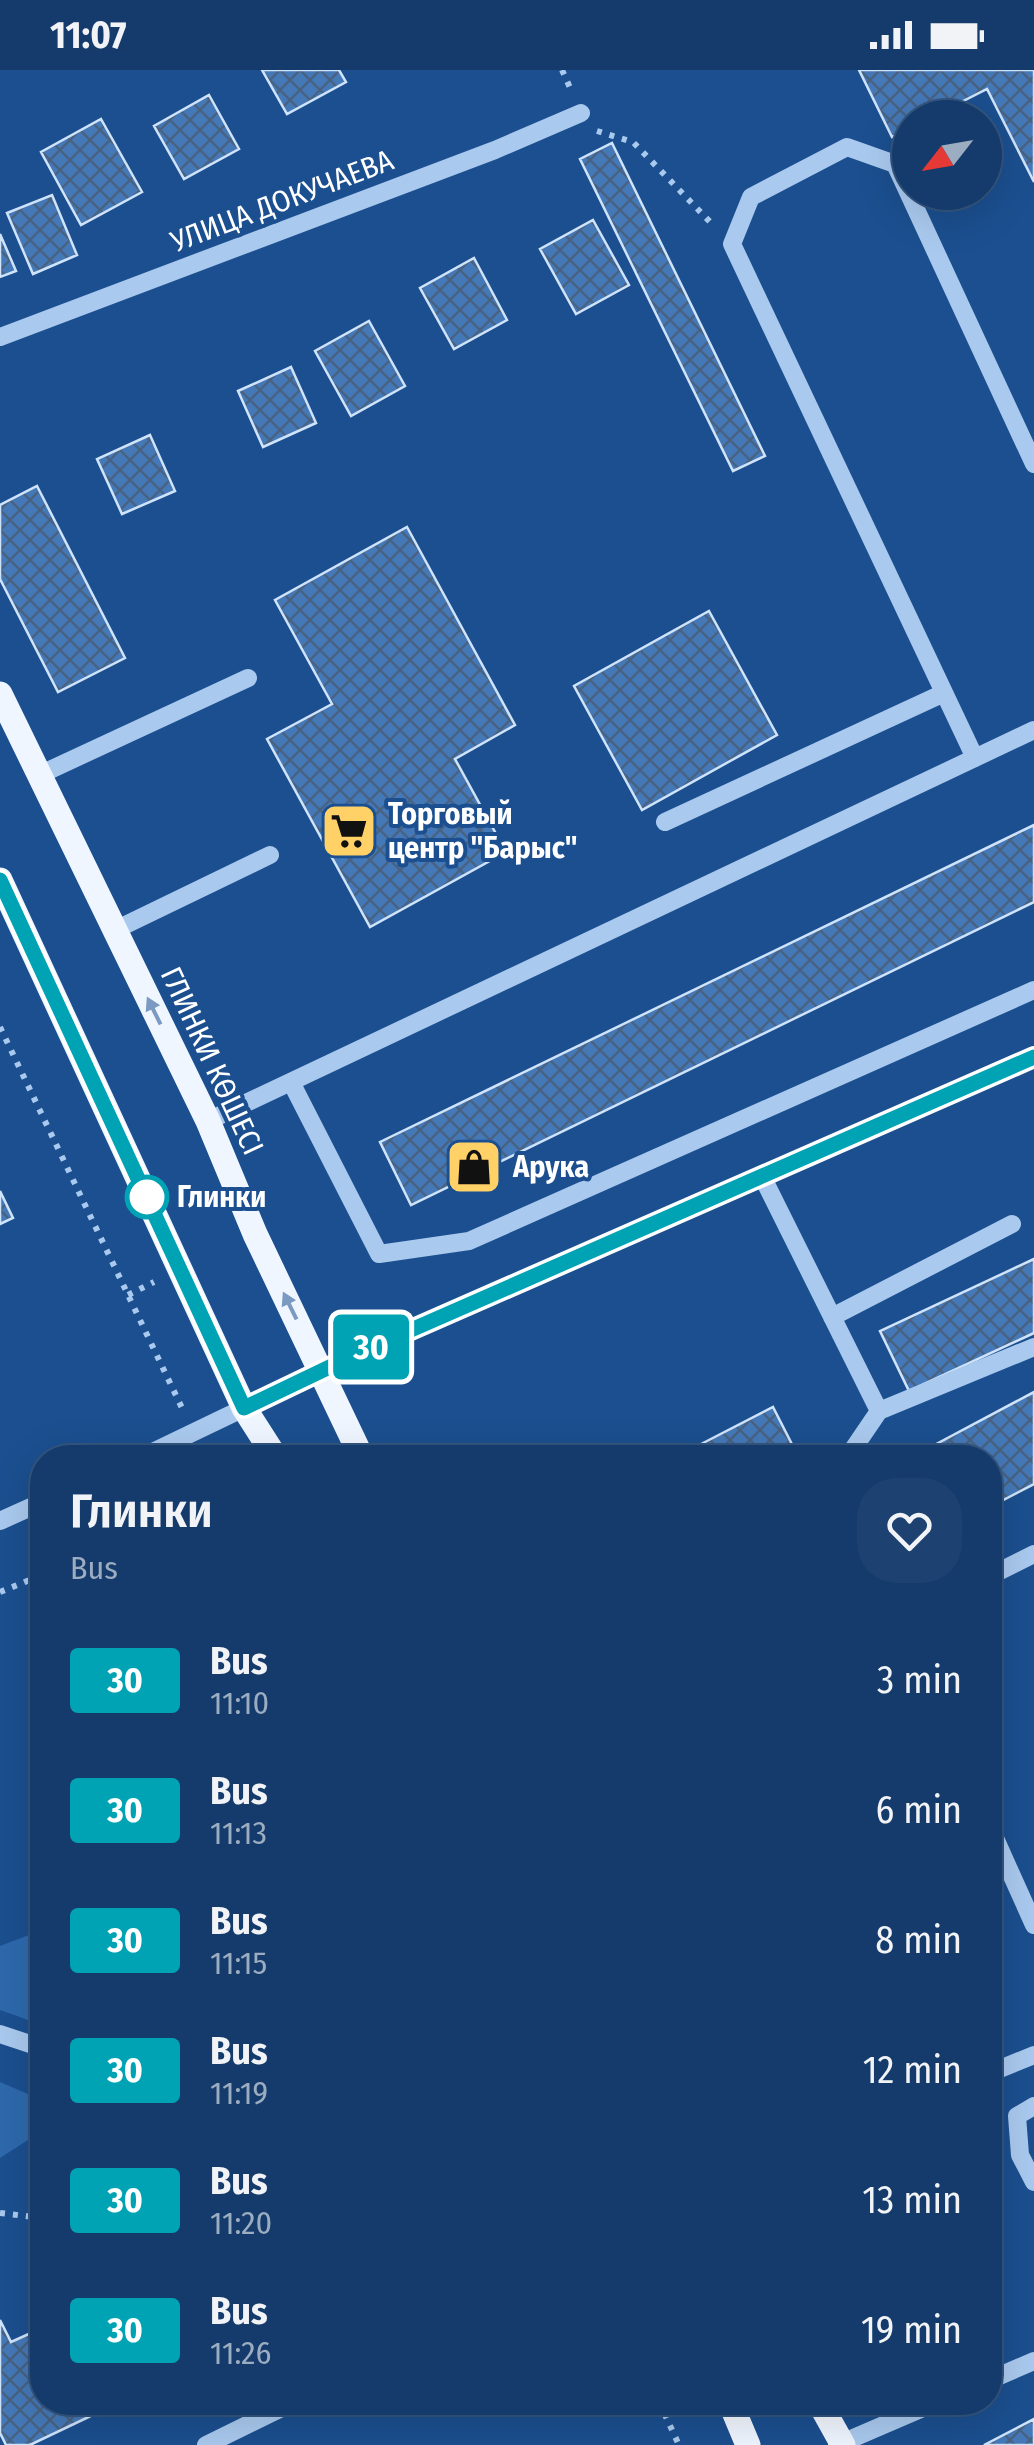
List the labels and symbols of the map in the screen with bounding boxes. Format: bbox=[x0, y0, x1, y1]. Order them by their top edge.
north arrow bbox=[892, 100, 1002, 210]
street label: УЛИЦА ДОКУЧАЕВА bbox=[165, 142, 398, 260]
place label: Торговый центр "Барыс" bbox=[388, 796, 577, 866]
supermarket icon: Торговый центр "Барыс" bbox=[319, 801, 379, 861]
street label: ГЛИНКИ КӨШЕСІ bbox=[153, 961, 271, 1161]
one-way arrow bbox=[146, 997, 163, 1026]
shop icon: Арука bbox=[444, 1137, 504, 1197]
place label: Арука bbox=[512, 1149, 589, 1185]
marker: Глинки bbox=[126, 1176, 168, 1218]
place label: Глинки bbox=[177, 1179, 266, 1215]
one-way arrow bbox=[282, 1291, 299, 1320]
line badge: 30 bbox=[326, 1314, 416, 1380]

